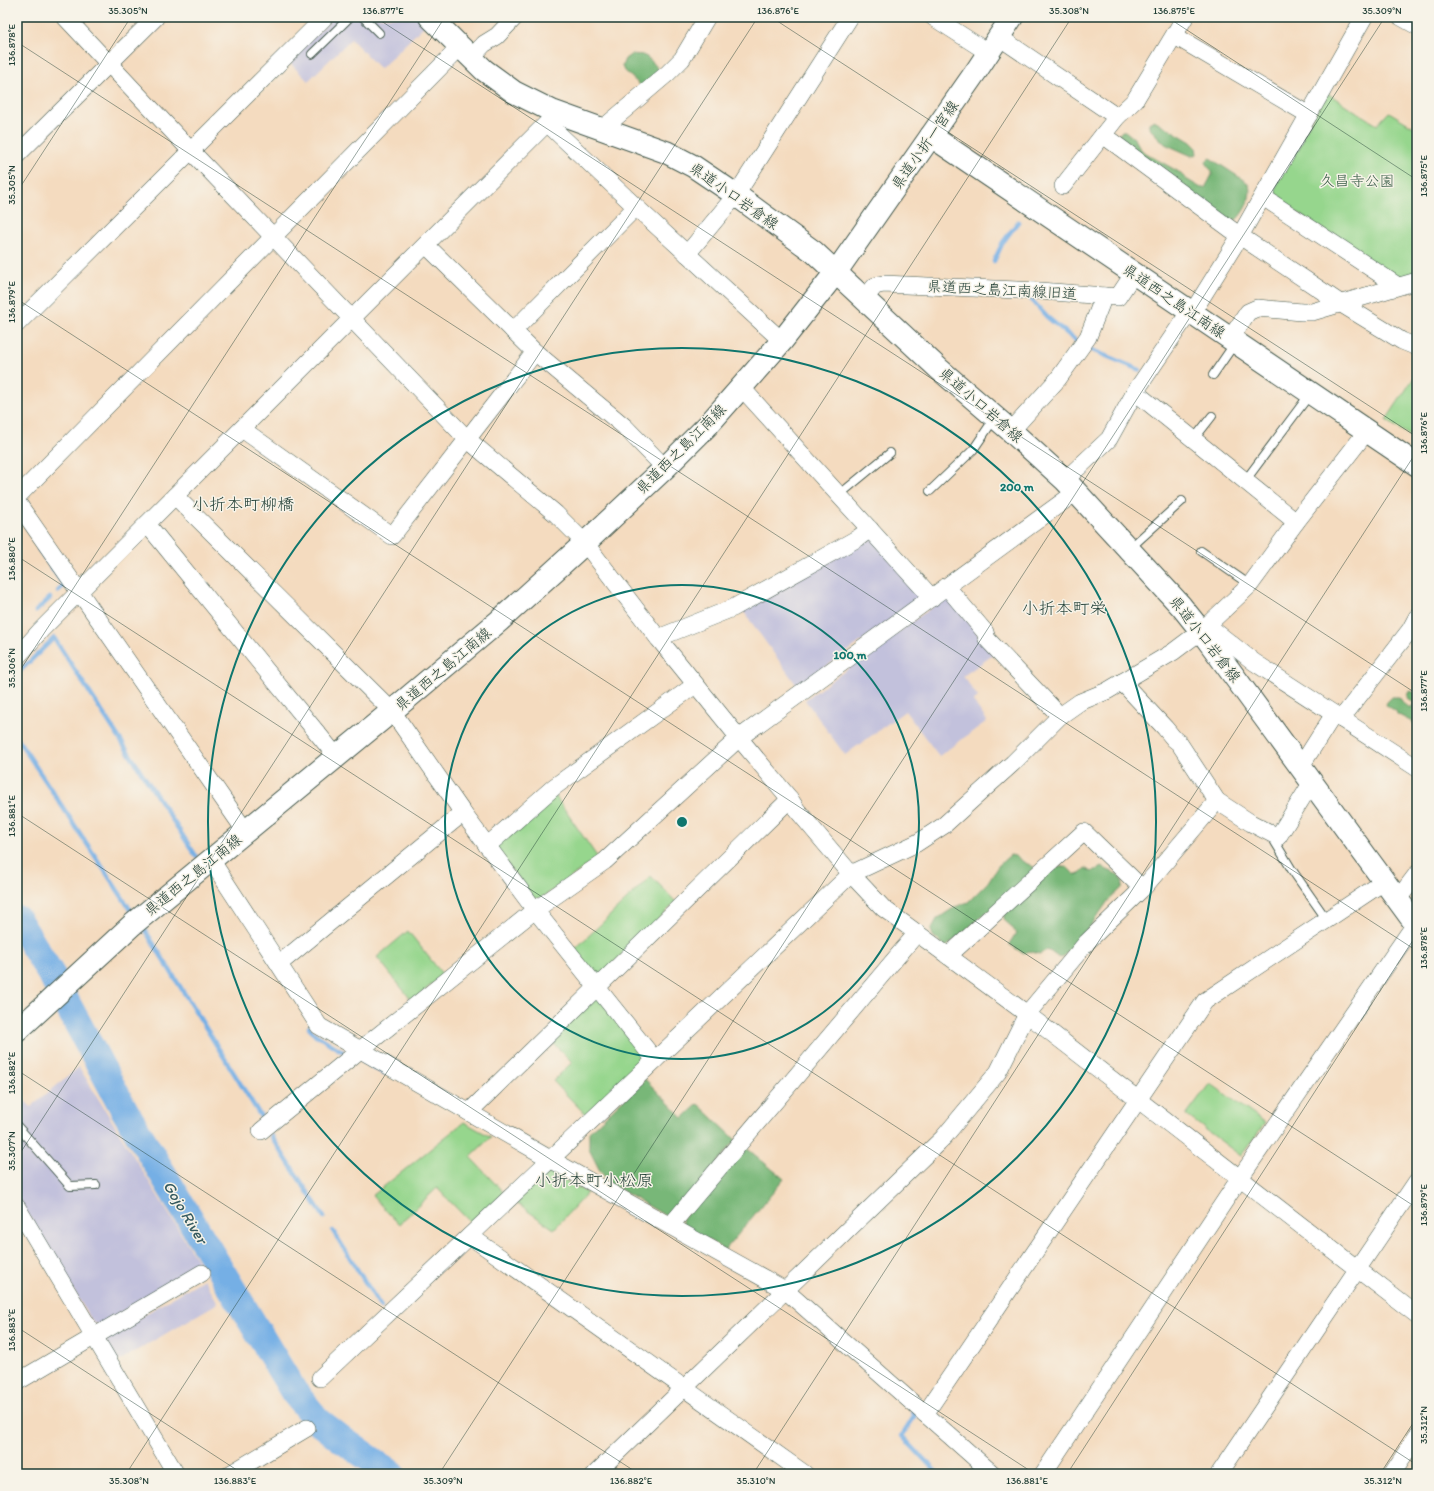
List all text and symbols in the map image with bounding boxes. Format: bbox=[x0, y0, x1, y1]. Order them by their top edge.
text: 35.305°N bbox=[108, 4, 148, 17]
text: 136.877°E bbox=[362, 4, 404, 17]
text: 136.876°E bbox=[757, 4, 799, 17]
text: 35.308°N bbox=[1049, 4, 1089, 17]
text: 136.875°E bbox=[1153, 4, 1195, 17]
text: 35.309°N bbox=[1362, 4, 1402, 17]
text: 136.878°E bbox=[5, 23, 18, 66]
street label: 県道小折一宮線 bbox=[888, 97, 962, 193]
text: 136.875°E bbox=[1417, 155, 1430, 197]
street label: 県道小口岩倉線 bbox=[686, 159, 782, 233]
text: 35.305°N bbox=[5, 165, 18, 205]
park label: 久昌寺公園 bbox=[1319, 172, 1395, 190]
street label: 県道西之島江南線 bbox=[1119, 260, 1229, 342]
street label: 県道西之島江南線旧道 bbox=[927, 277, 1077, 303]
text: 136.879°E bbox=[5, 281, 18, 323]
street label: 県道小口岩倉線 bbox=[935, 364, 1027, 446]
street label: 県道西之島江南線 bbox=[632, 400, 730, 498]
text: 136.876°E bbox=[1417, 412, 1430, 454]
text: 200 m bbox=[1000, 480, 1035, 494]
district label: 小折本町柳橋 bbox=[192, 494, 294, 514]
text: 136.880°E bbox=[5, 537, 18, 581]
street label: 県道小口岩倉線 bbox=[1166, 592, 1244, 686]
district label: 小折本町栄 bbox=[1022, 598, 1107, 618]
street label: 県道西之島江南線 bbox=[391, 624, 495, 714]
text: 35.306°N bbox=[5, 648, 18, 688]
text: 100 m bbox=[833, 648, 867, 662]
text: 136.877°E bbox=[1417, 670, 1430, 712]
text: 136.881°E bbox=[5, 795, 18, 837]
centre of rings bbox=[675, 815, 689, 829]
street label: 県道西之島江南線 bbox=[141, 830, 245, 920]
text: 136.878°E bbox=[1417, 926, 1430, 969]
text: 136.882°E bbox=[5, 1051, 18, 1094]
text: 35.307°N bbox=[5, 1131, 18, 1171]
district label: 小折本町小松原 bbox=[535, 1170, 654, 1190]
water label: Gojo River bbox=[159, 1177, 213, 1249]
text: 136.879°E bbox=[1417, 1184, 1430, 1226]
text: 136.883°E bbox=[5, 1308, 18, 1351]
text: 35.312°N bbox=[1417, 1406, 1430, 1444]
text: 35.308°N bbox=[109, 1474, 149, 1487]
text: 136.883°E bbox=[214, 1474, 257, 1487]
text: 35.309°N bbox=[423, 1474, 463, 1487]
text: 136.882°E bbox=[610, 1474, 653, 1487]
text: 35.310°N bbox=[736, 1474, 776, 1487]
text: 136.881°E bbox=[1006, 1474, 1048, 1487]
text: 35.312°N bbox=[1364, 1474, 1402, 1487]

